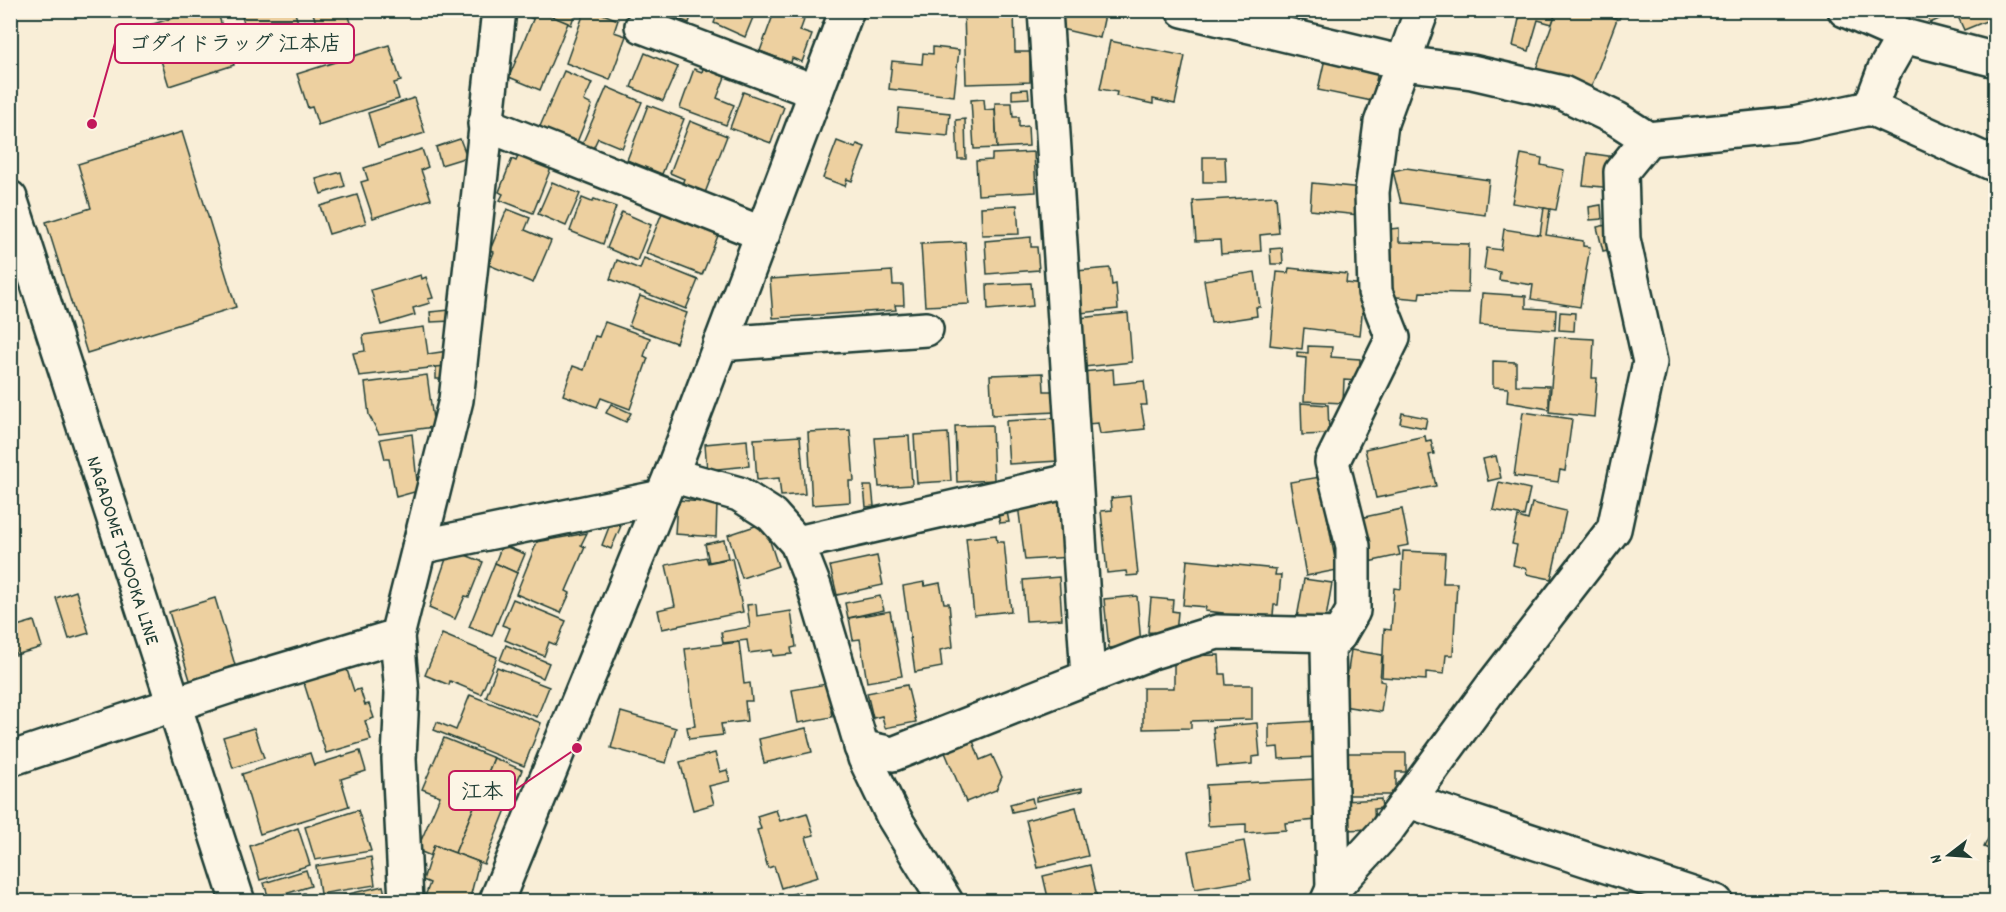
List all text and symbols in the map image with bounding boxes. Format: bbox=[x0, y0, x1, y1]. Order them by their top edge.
callout: ゴダイドラッグ 江本店 bbox=[115, 24, 354, 63]
text: ゴダイドラッグ 江本店 bbox=[129, 31, 341, 61]
street label: NAGADOME TOYOOKA LINE bbox=[77, 453, 165, 649]
callout: 江本 bbox=[449, 771, 515, 810]
text: 江本 bbox=[461, 779, 503, 809]
north arrow bbox=[1919, 825, 1979, 885]
text: N bbox=[1925, 851, 1949, 866]

